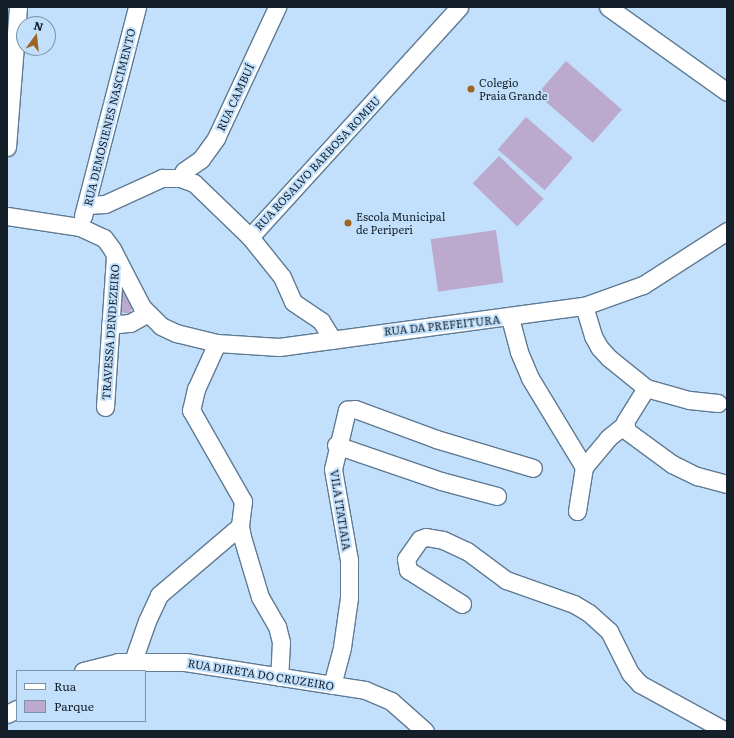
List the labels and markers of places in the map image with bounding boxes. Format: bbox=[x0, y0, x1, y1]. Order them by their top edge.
place label: Colegio Praia Grande bbox=[479, 76, 547, 102]
marker: Colegio Praia Grande bbox=[466, 84, 476, 94]
place label: Escola Municipal de Periperi bbox=[356, 210, 445, 236]
marker: Escola Municipal de Periperi bbox=[343, 218, 353, 228]

